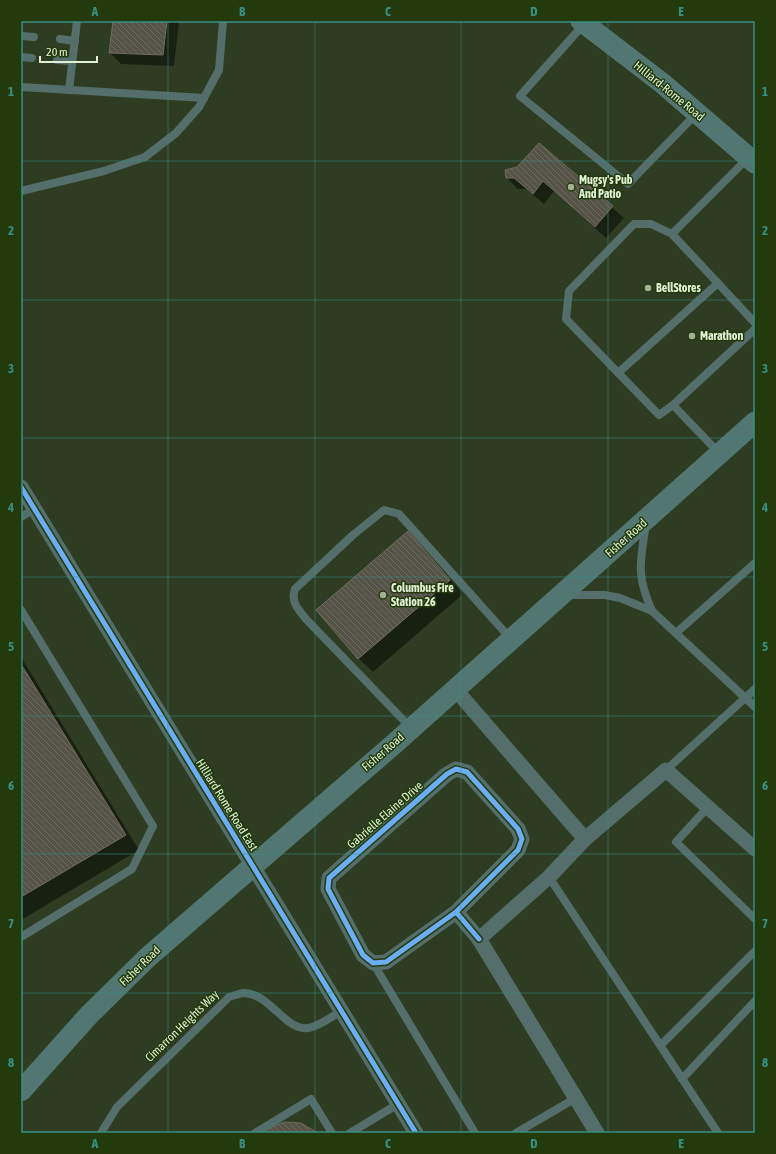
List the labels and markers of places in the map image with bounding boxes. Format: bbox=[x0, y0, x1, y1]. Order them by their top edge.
place label: Mugsy's Pub And Patio bbox=[578, 173, 633, 201]
marker: Mugsy's Pub And Patio bbox=[566, 182, 576, 192]
place label: BellStores bbox=[656, 281, 702, 295]
marker: BellStores bbox=[643, 283, 653, 293]
place label: Marathon bbox=[700, 329, 743, 343]
marker: Marathon bbox=[687, 331, 697, 341]
place label: Columbus Fire Station 26 bbox=[391, 581, 454, 609]
marker: Columbus Fire Station 26 bbox=[378, 590, 388, 600]

